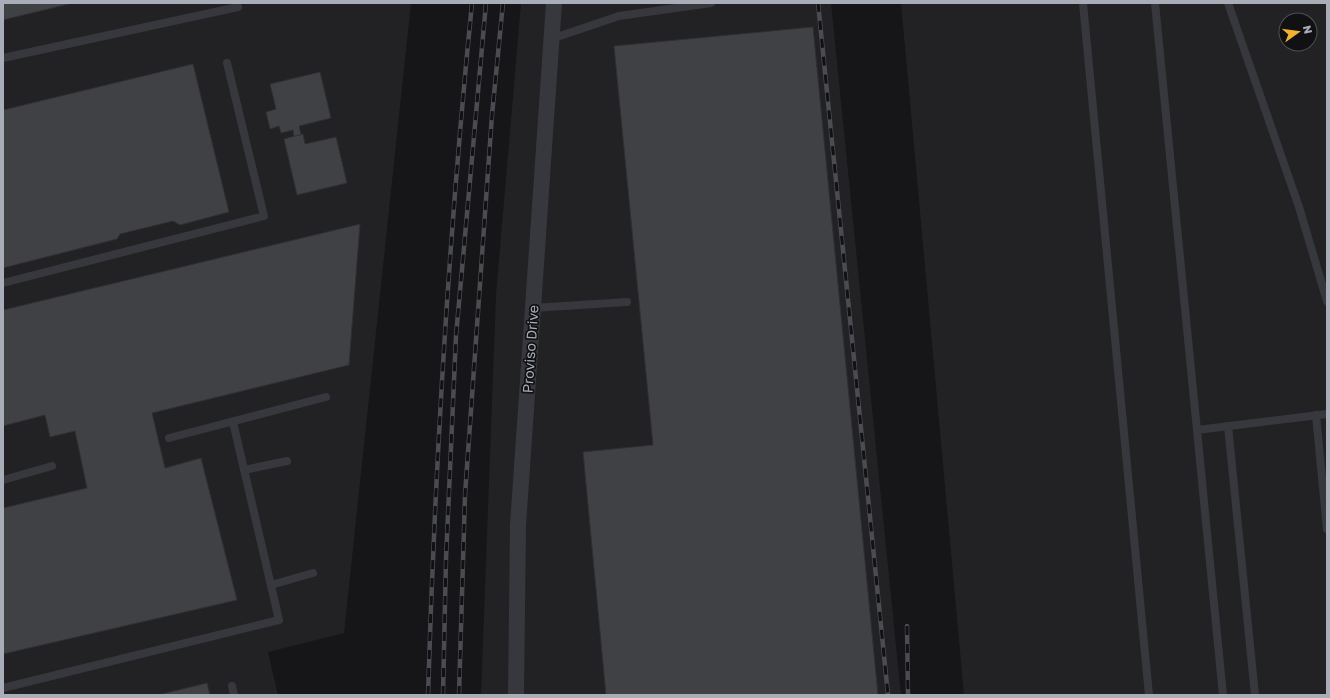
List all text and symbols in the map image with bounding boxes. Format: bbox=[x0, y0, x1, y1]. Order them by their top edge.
north arrow bbox=[1278, 12, 1318, 52]
text: N bbox=[1301, 24, 1316, 35]
street label: Proviso Drive bbox=[518, 304, 542, 394]

